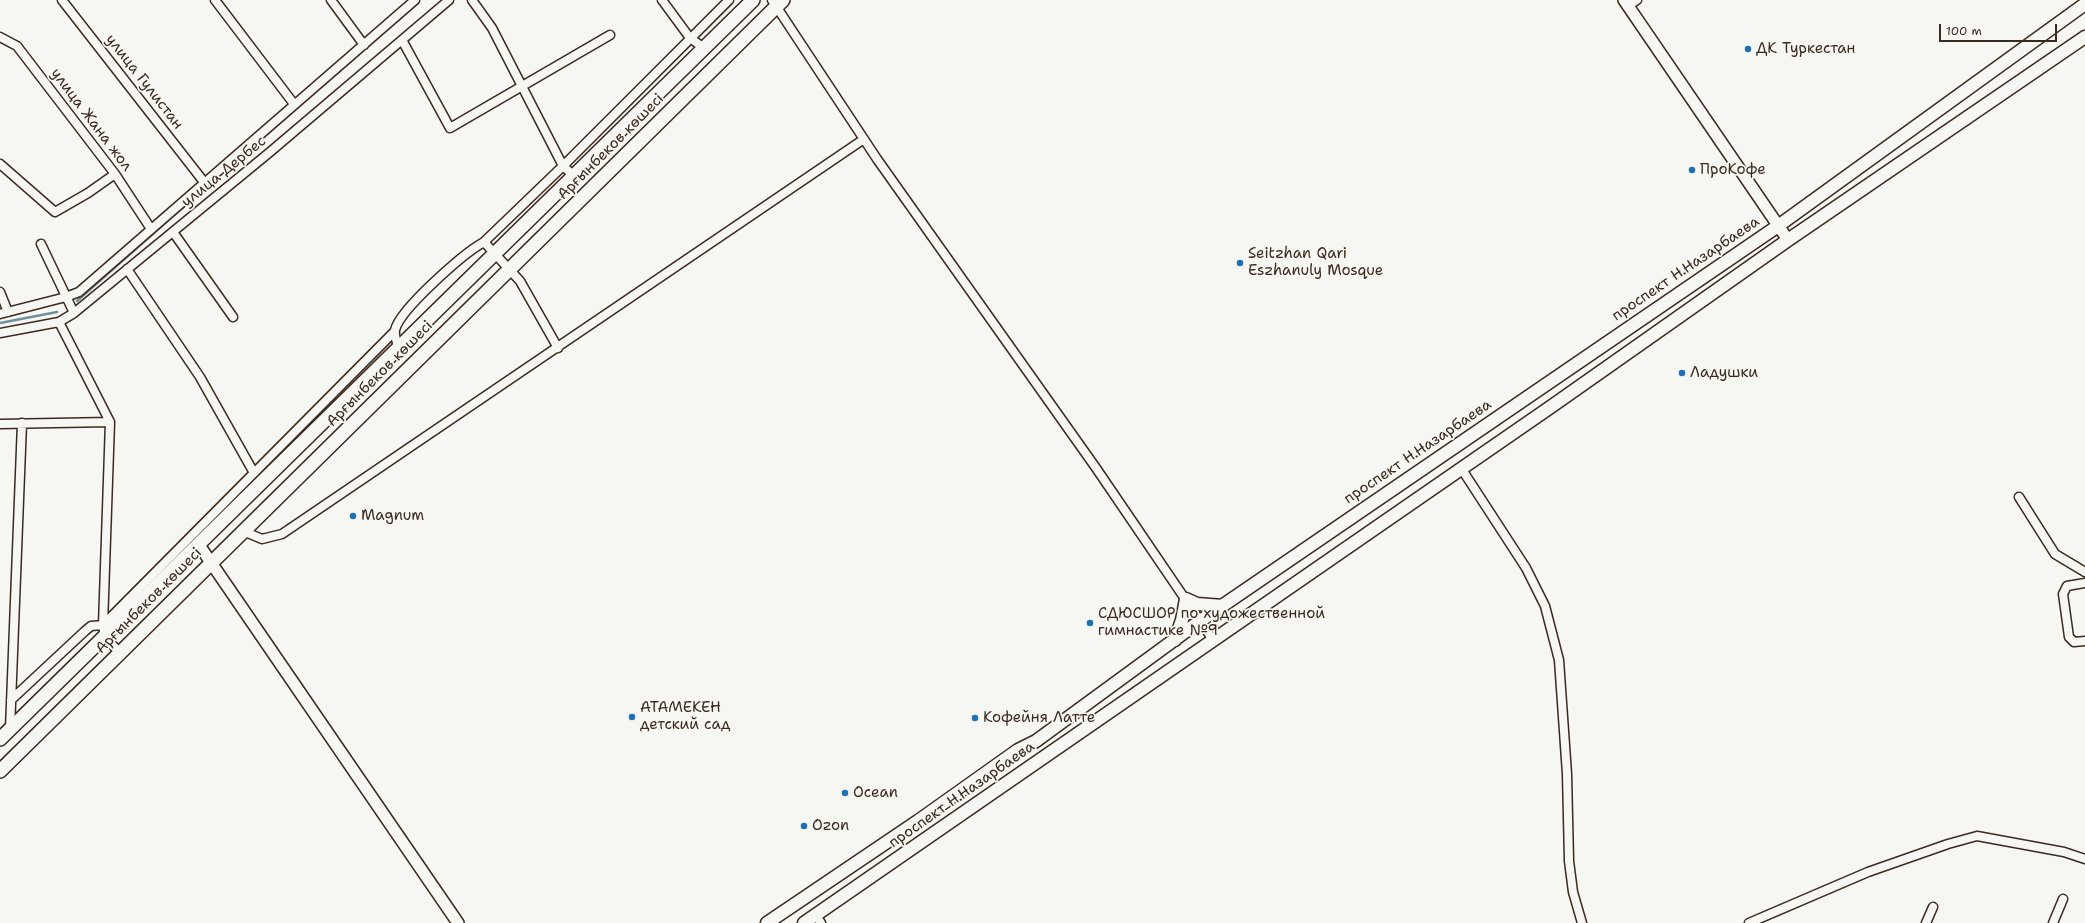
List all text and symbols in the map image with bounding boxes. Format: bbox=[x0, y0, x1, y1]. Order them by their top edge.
scale bar bbox=[1941, 16, 2059, 42]
text: 100 m bbox=[1946, 23, 1982, 39]
street label: улица Гулистан bbox=[101, 31, 187, 133]
place label: ДК Туркестан bbox=[1756, 40, 1855, 58]
marker: ДК Туркестан bbox=[1743, 44, 1753, 54]
street label: улица Жана жол bbox=[46, 65, 136, 175]
street label: Арғынбеков көшесі bbox=[554, 90, 668, 204]
street label: улица Дербес bbox=[178, 133, 270, 211]
place label: ПроКофе bbox=[1700, 161, 1766, 179]
marker: ПроКофе bbox=[1687, 165, 1697, 175]
street label: проспект Н.Назарбаева bbox=[1609, 213, 1763, 325]
place label: Seitzhan Qari Eszhanuly Mosque bbox=[1248, 245, 1383, 280]
marker: Seitzhan Qari Eszhanuly Mosque bbox=[1235, 258, 1245, 268]
street label: Арғынбеков көшесі bbox=[323, 317, 437, 431]
place label: Ладушки bbox=[1690, 364, 1758, 382]
marker: Ладушки bbox=[1677, 368, 1687, 378]
street label: проспект Н.Назарбаева bbox=[1341, 396, 1495, 508]
place label: Magnum bbox=[361, 507, 424, 525]
marker: Magnum bbox=[348, 511, 358, 521]
street label: Арғынбеков көшесі bbox=[92, 544, 206, 658]
place label: СДЮСШОР по художественной гимнастике №9 bbox=[1098, 605, 1325, 640]
marker: СДЮСШОР по художественной гимнастике №9 bbox=[1085, 618, 1095, 628]
place label: АТАМЕКЕН детский сад bbox=[640, 699, 731, 734]
place label: Кофейня Латте bbox=[983, 709, 1095, 727]
marker: АТАМЕКЕН детский сад bbox=[627, 712, 637, 722]
marker: Кофейня Латте bbox=[970, 713, 980, 723]
street label: проспект Н.Назарбаева bbox=[886, 738, 1038, 852]
place label: Ocean bbox=[853, 784, 898, 802]
marker: Ocean bbox=[840, 788, 850, 798]
place label: Ozon bbox=[812, 817, 849, 835]
marker: Ozon bbox=[799, 821, 809, 831]

